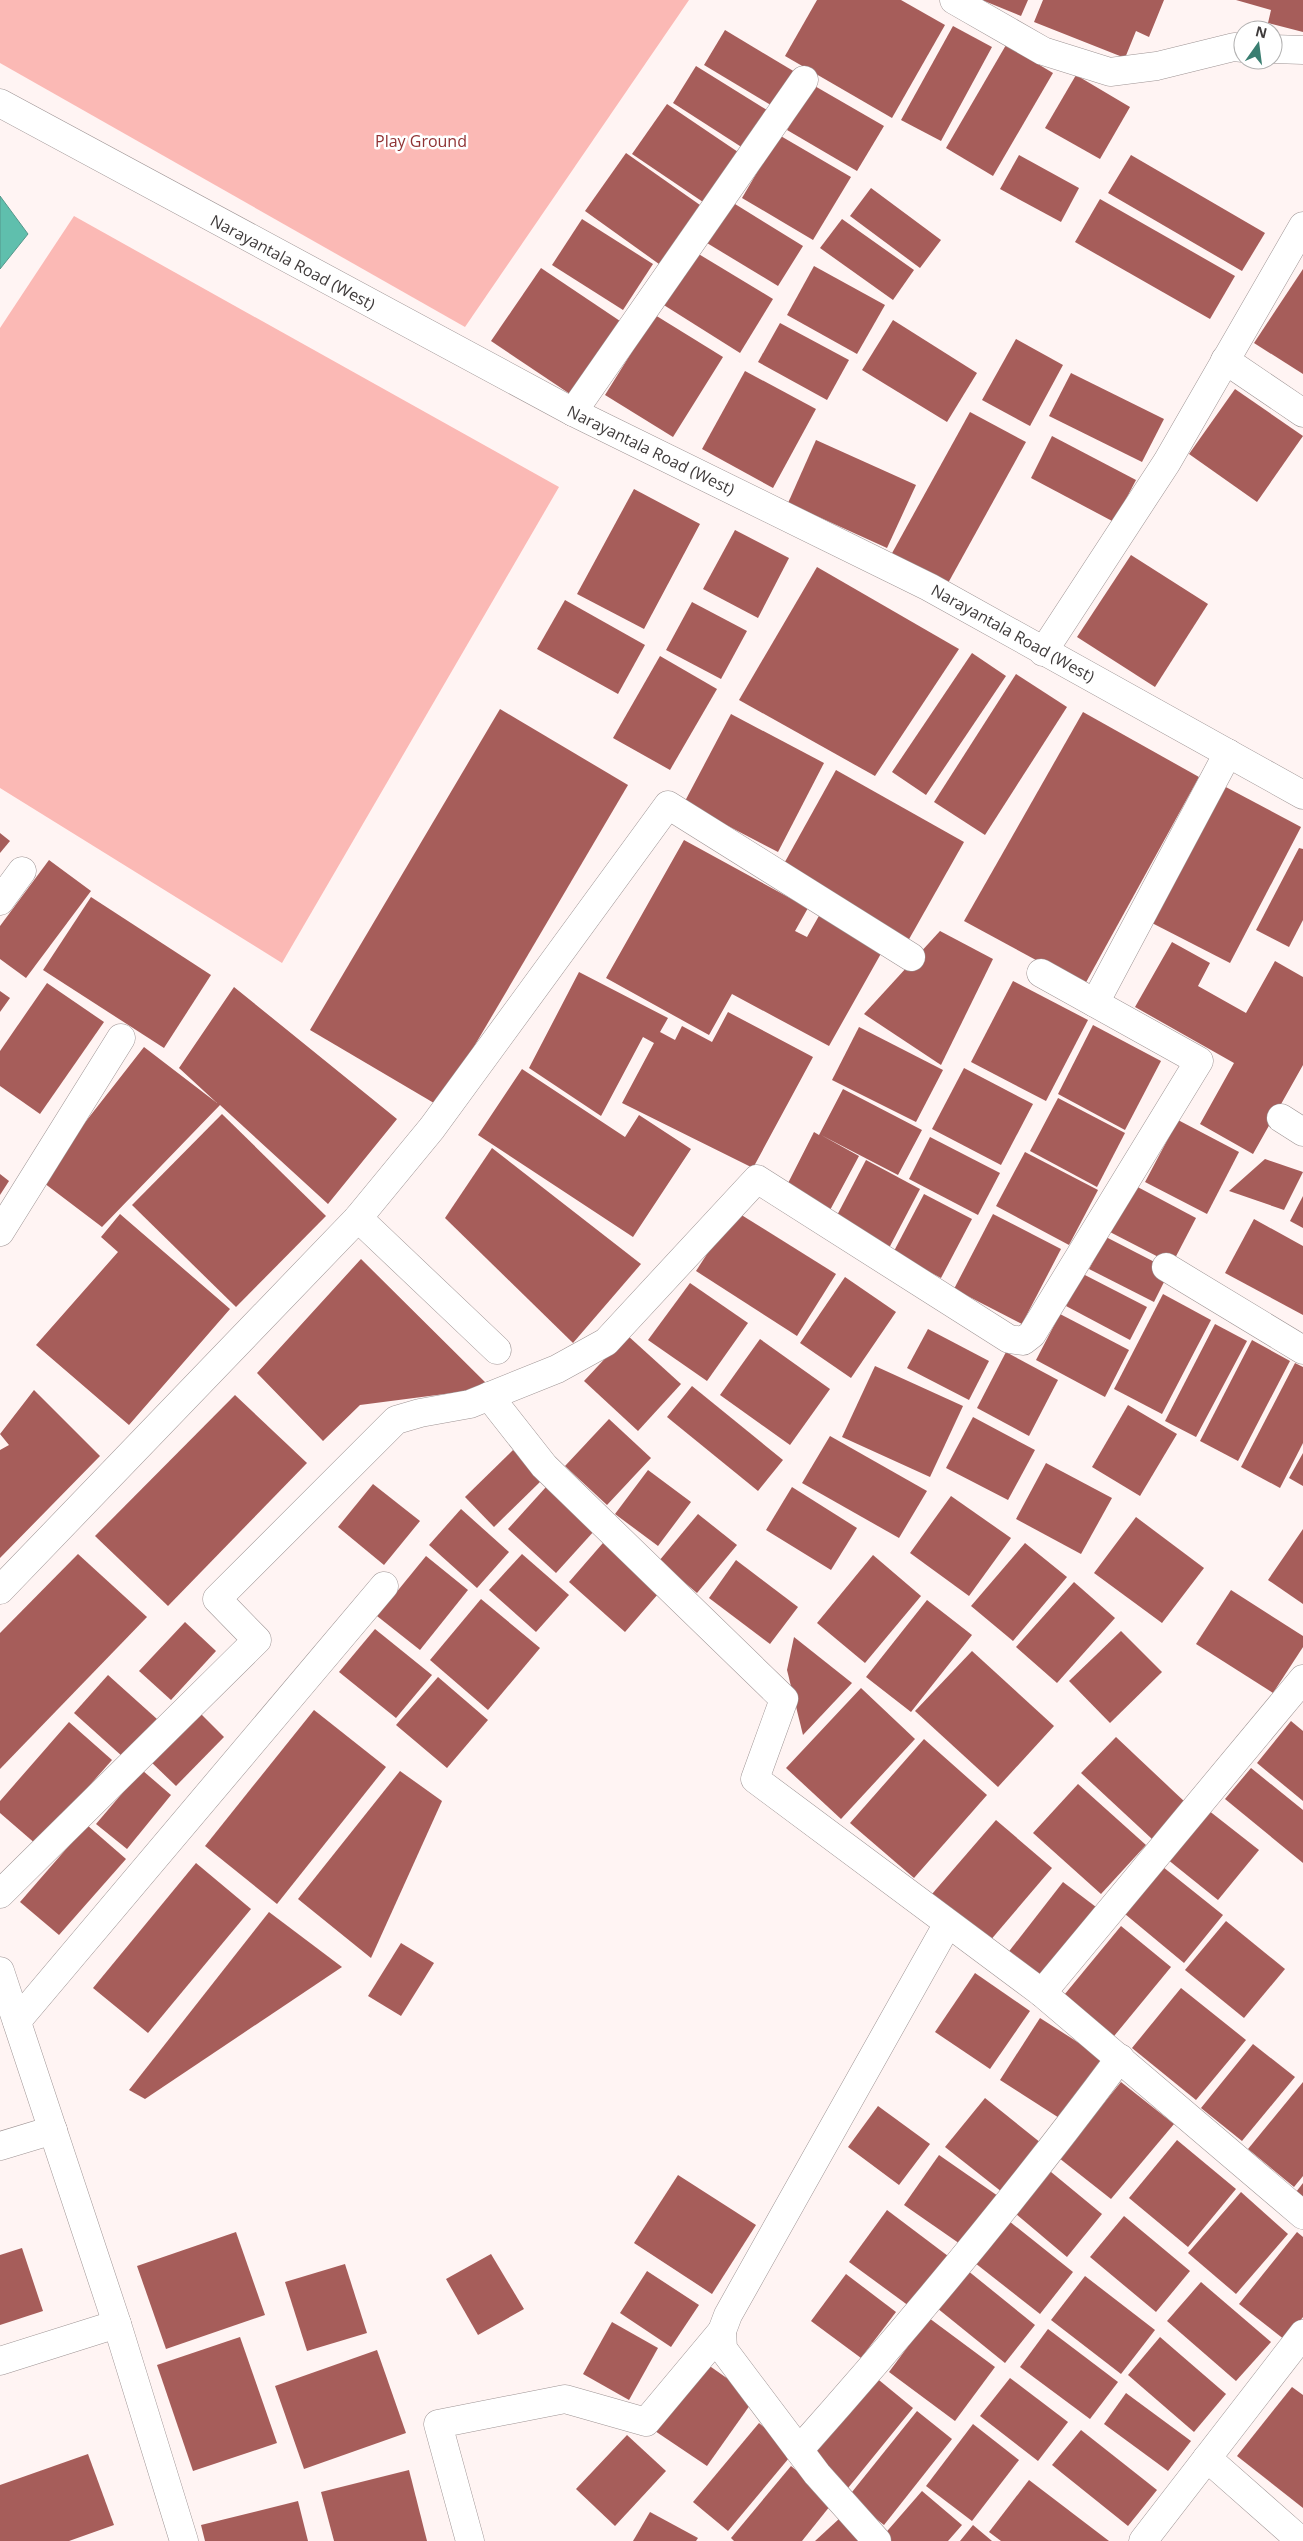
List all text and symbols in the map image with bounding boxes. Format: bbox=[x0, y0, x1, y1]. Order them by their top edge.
north arrow bbox=[1233, 20, 1283, 70]
text: N bbox=[1253, 21, 1269, 42]
park label: Play Ground bbox=[375, 130, 467, 152]
street label: Narayantala Road (West) bbox=[207, 209, 379, 315]
street label: Narayantala Road (West) bbox=[564, 400, 739, 500]
street label: Narayantala Road (West) bbox=[927, 579, 1099, 687]

